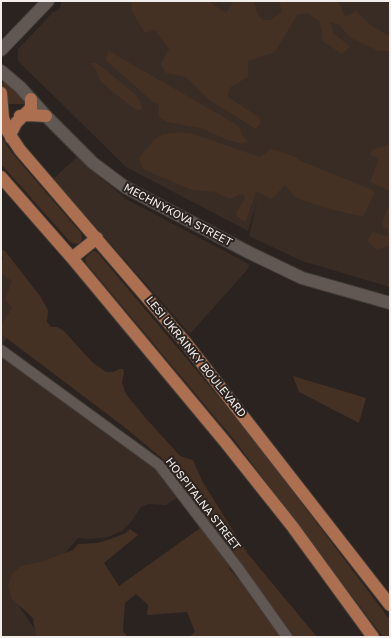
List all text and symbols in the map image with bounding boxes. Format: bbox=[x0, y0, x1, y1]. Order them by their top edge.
street label: MECHNYKOVA STREET bbox=[122, 181, 234, 249]
street label: LESI UKRAINKY BOULEVARD bbox=[143, 294, 249, 420]
street label: HOSPITALNA STREET bbox=[163, 455, 243, 553]

